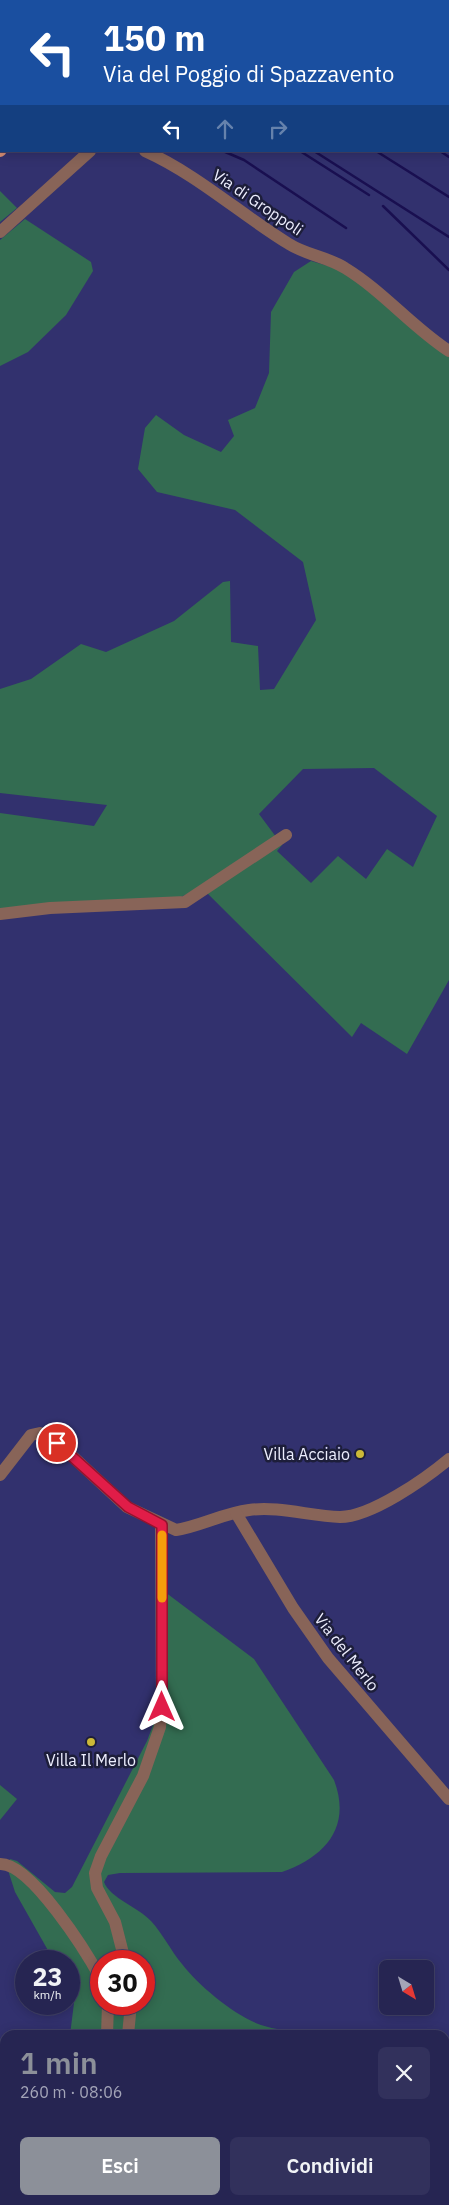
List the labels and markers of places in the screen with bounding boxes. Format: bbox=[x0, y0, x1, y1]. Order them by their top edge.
pin bbox=[36, 1422, 78, 1464]
place label: Villa Acciaio bbox=[264, 1444, 350, 1464]
marker: Villa Acciaio bbox=[354, 1448, 366, 1460]
marker: Villa Il Merlo bbox=[85, 1736, 97, 1748]
place label: Villa Il Merlo bbox=[46, 1750, 136, 1770]

